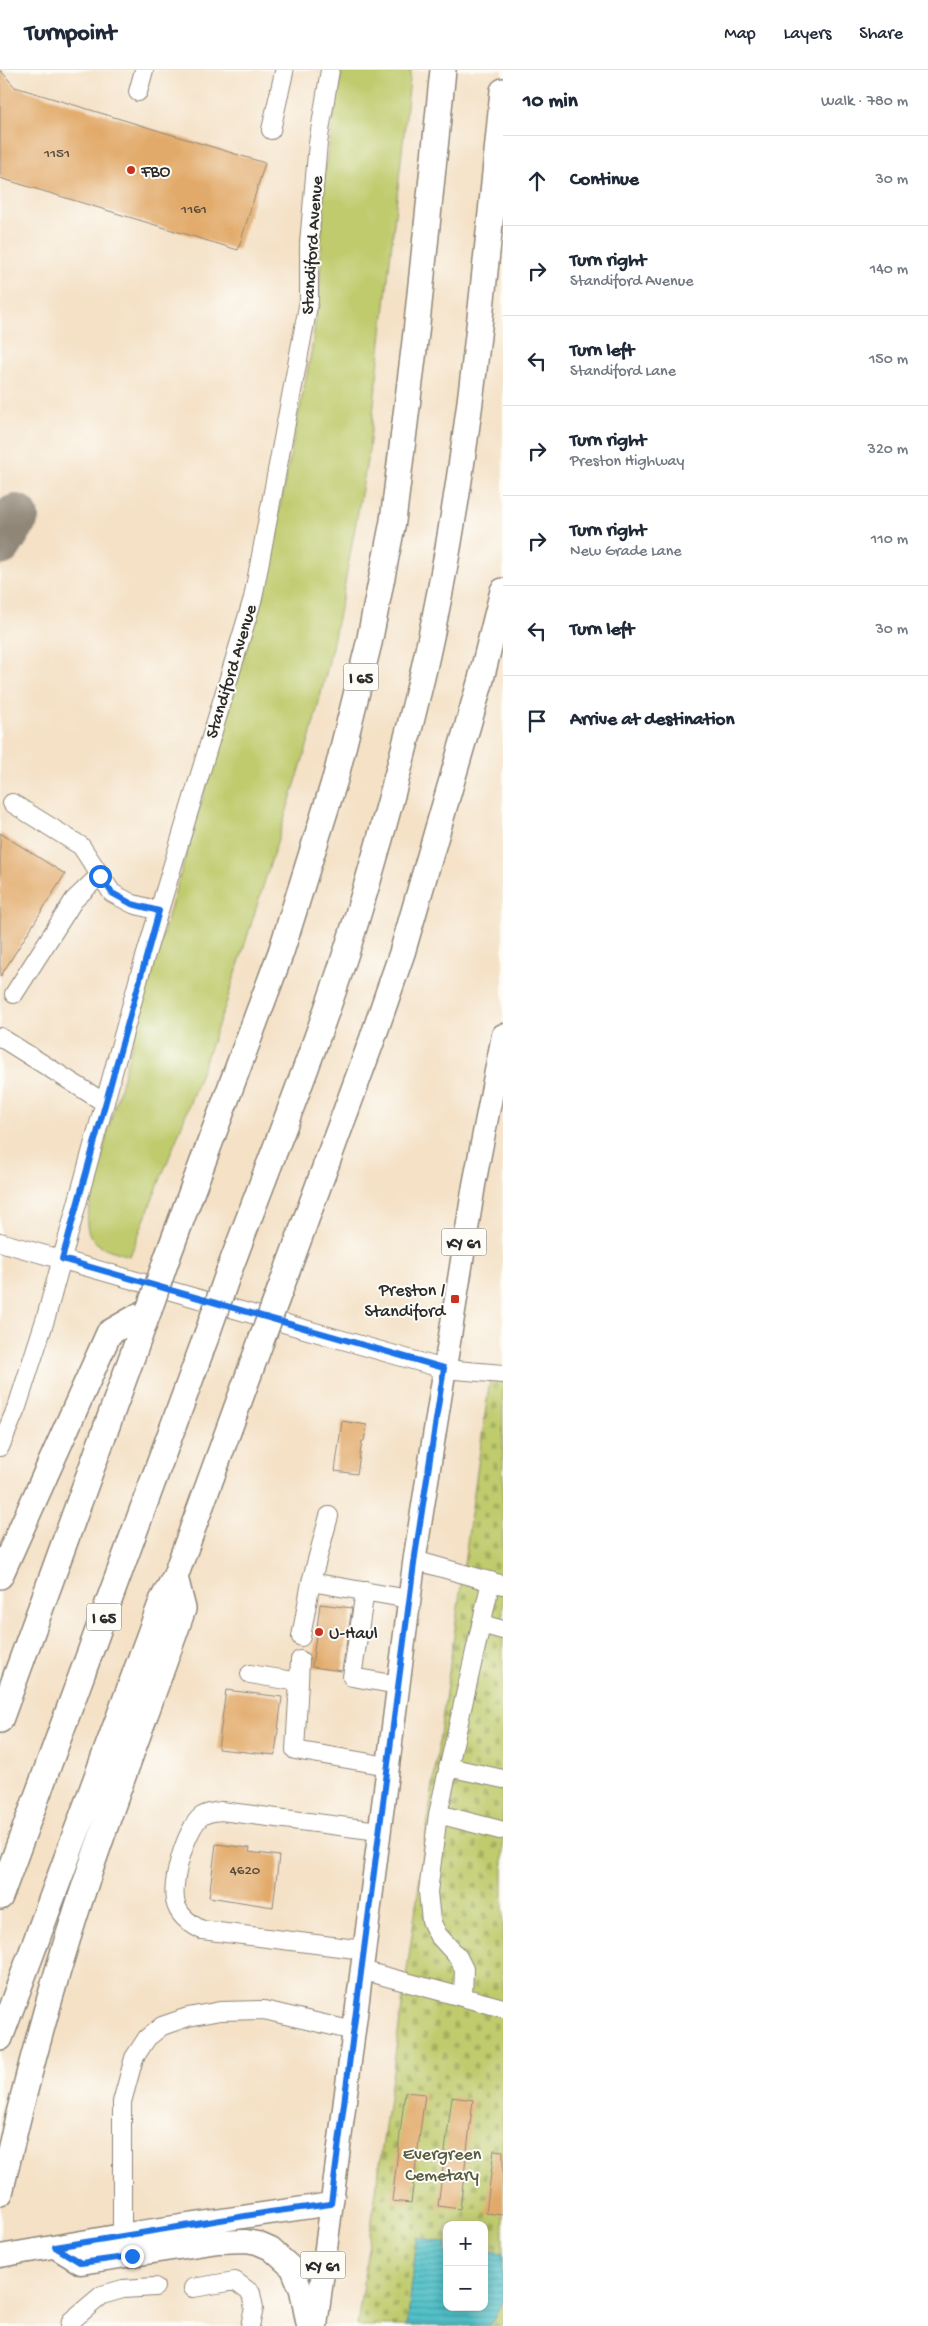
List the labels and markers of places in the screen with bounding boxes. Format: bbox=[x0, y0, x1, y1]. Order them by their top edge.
place label: FBO bbox=[140, 162, 170, 183]
marker: FBO bbox=[125, 164, 137, 176]
place label: Preston / Standiford bbox=[365, 1281, 446, 1323]
marker: Preston / Standiford bbox=[449, 1293, 461, 1305]
place label: U-Haul bbox=[329, 1624, 378, 1645]
marker: U-Haul bbox=[313, 1626, 325, 1638]

